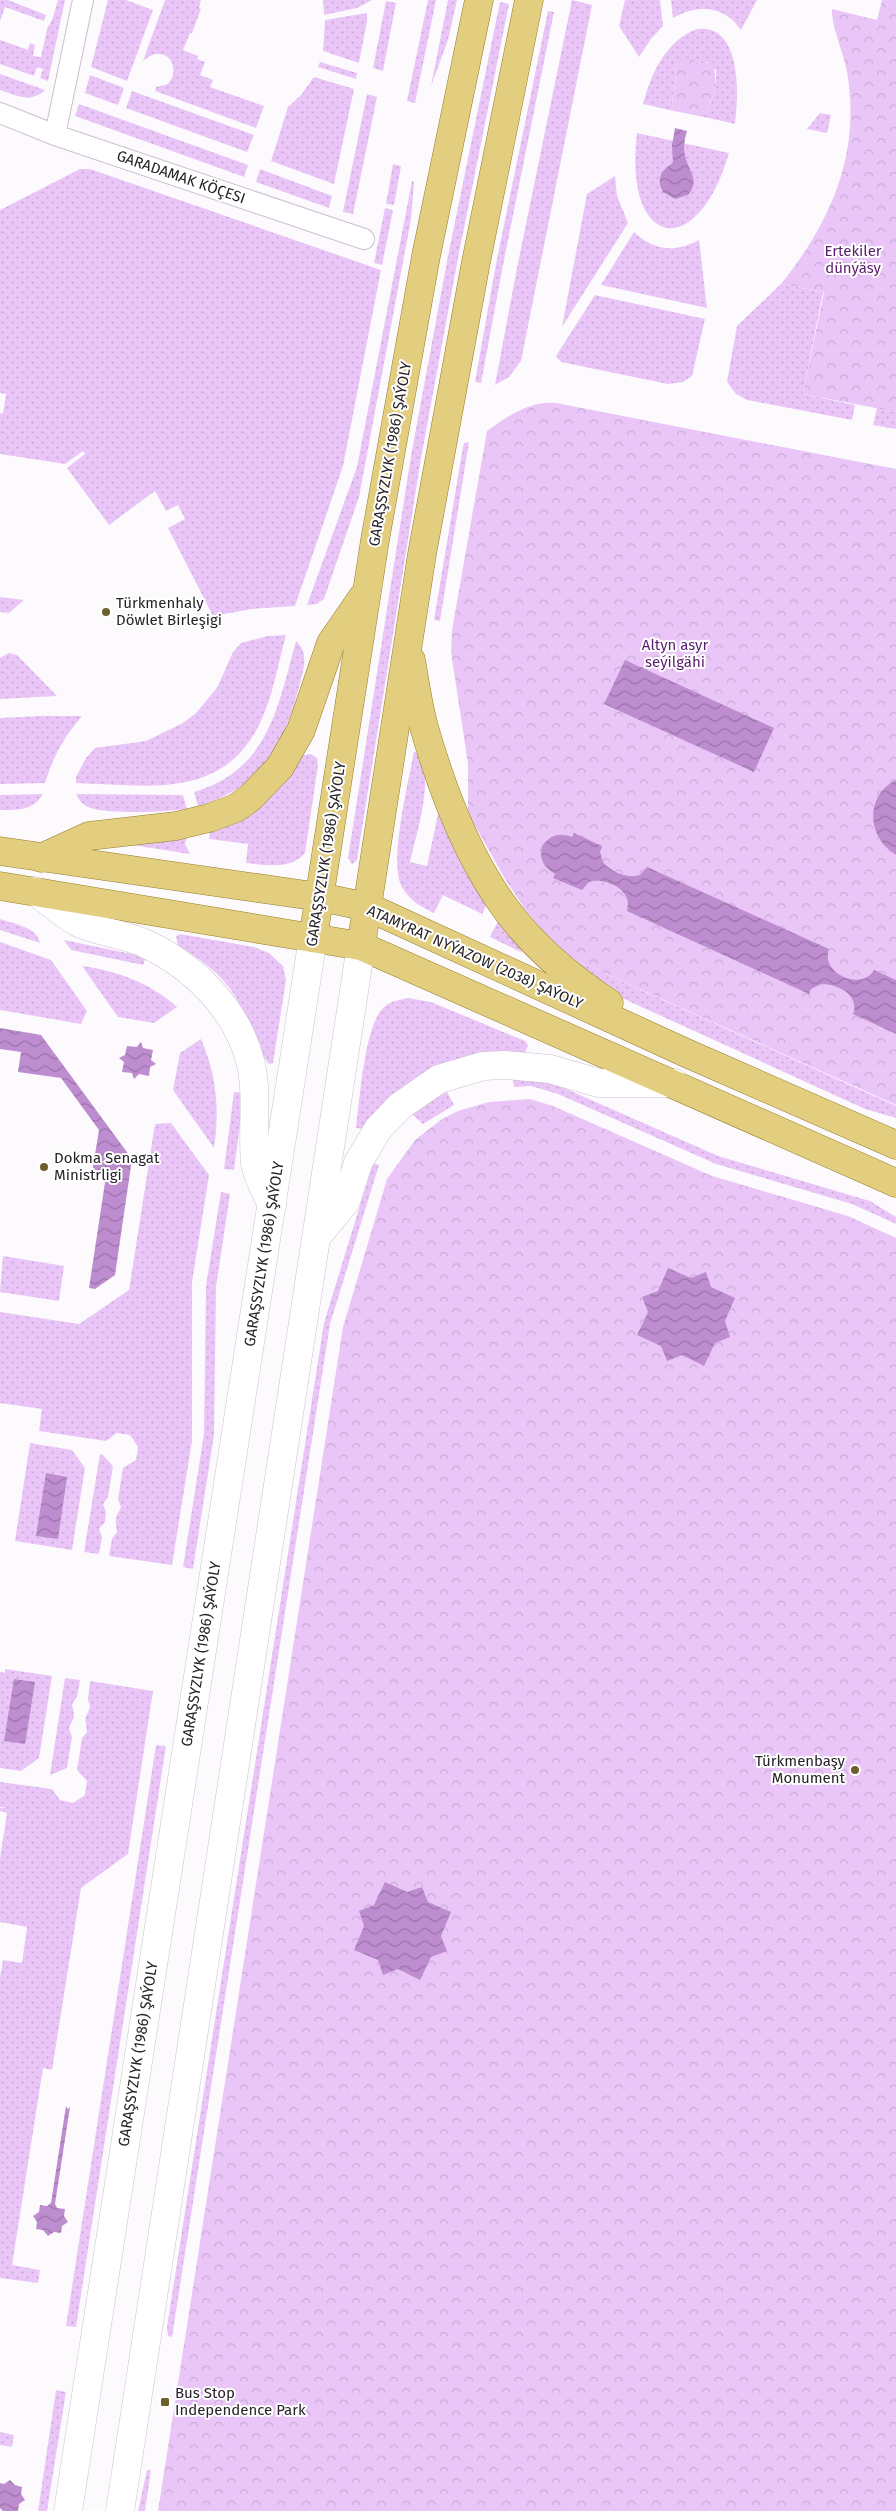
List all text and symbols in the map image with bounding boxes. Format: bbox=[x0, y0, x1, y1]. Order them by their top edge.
street label: GARADAMAK KÖÇESI bbox=[114, 147, 248, 207]
park label: Ertekiler dünýäsy bbox=[824, 242, 882, 277]
street label: GARAŞSYZLYK (1986) ŞAÝOLY bbox=[365, 360, 415, 548]
place label: Türkmenhaly Döwlet Birleşigi bbox=[116, 594, 222, 629]
marker: Türkmenhaly Döwlet Birleşigi bbox=[100, 606, 112, 618]
park label: Altyn asyr seýilgähi bbox=[642, 636, 708, 671]
street label: GARAŞSYZLYK (1986) ŞAÝOLY bbox=[302, 759, 350, 948]
street label: ATAMYRAT NYÝAZOW (2038) ŞAÝOLY bbox=[364, 901, 586, 1013]
place label: Dokma Senagat Ministrligi bbox=[54, 1149, 160, 1184]
street label: GARAŞSYZLYK (1986) ŞAÝOLY bbox=[240, 1159, 288, 1348]
marker: Dokma Senagat Ministrligi bbox=[38, 1161, 50, 1173]
street label: GARAŞSYZLYK (1986) ŞAÝOLY bbox=[177, 1559, 225, 1748]
place label: Türkmenbaşy Monument bbox=[755, 1752, 846, 1787]
marker: Türkmenbaşy Monument bbox=[849, 1764, 861, 1776]
street label: GARAŞSYZLYK (1986) ŞAÝOLY bbox=[114, 1959, 162, 2148]
place label: Bus Stop Independence Park bbox=[175, 2384, 306, 2419]
marker: Bus Stop Independence Park bbox=[159, 2396, 171, 2408]

